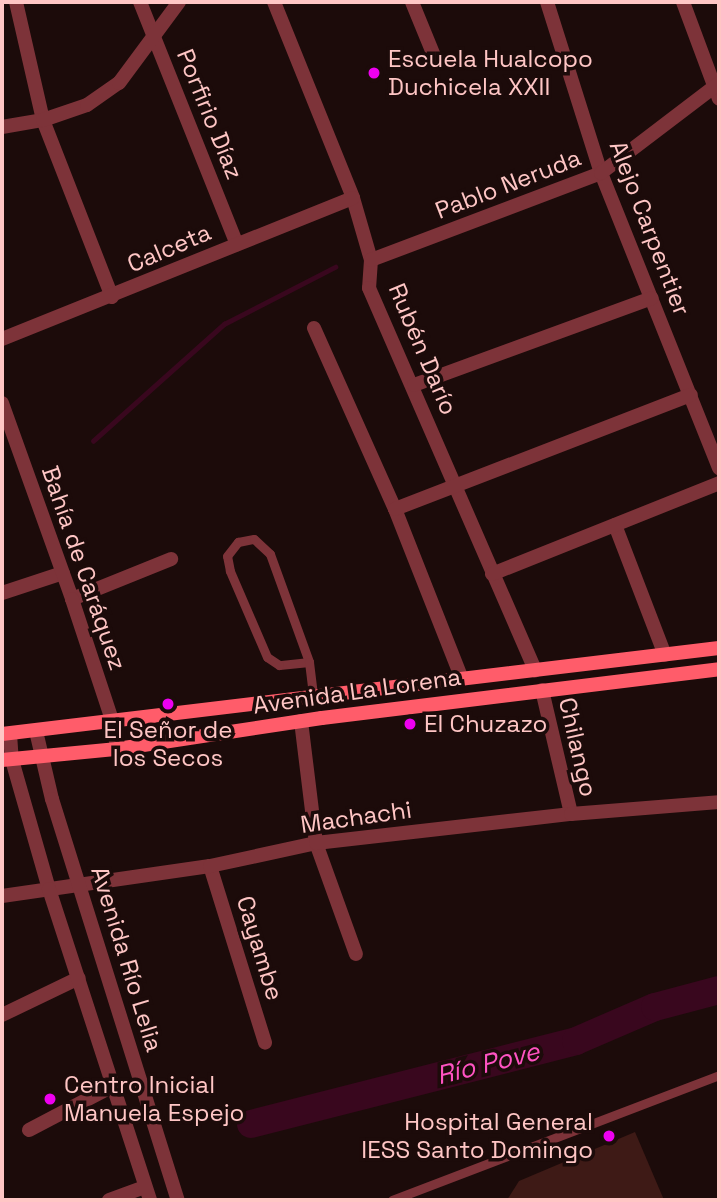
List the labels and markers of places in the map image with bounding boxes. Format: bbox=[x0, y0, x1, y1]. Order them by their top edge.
place label: Escuela Hualcopo Duchicela XXII bbox=[388, 45, 593, 101]
marker: Escuela Hualcopo Duchicela XXII bbox=[366, 65, 382, 81]
marker: El Señor de los Secos bbox=[160, 696, 176, 712]
place label: El Chuzazo bbox=[424, 710, 547, 738]
place label: El Señor de los Secos bbox=[104, 716, 232, 772]
marker: El Chuzazo bbox=[402, 716, 418, 732]
place label: Centro Inicial Manuela Espejo bbox=[64, 1071, 244, 1127]
marker: Centro Inicial Manuela Espejo bbox=[42, 1091, 58, 1107]
place label: Hospital General IESS Santo Domingo bbox=[361, 1108, 593, 1164]
marker: Hospital General IESS Santo Domingo bbox=[599, 1126, 619, 1146]

